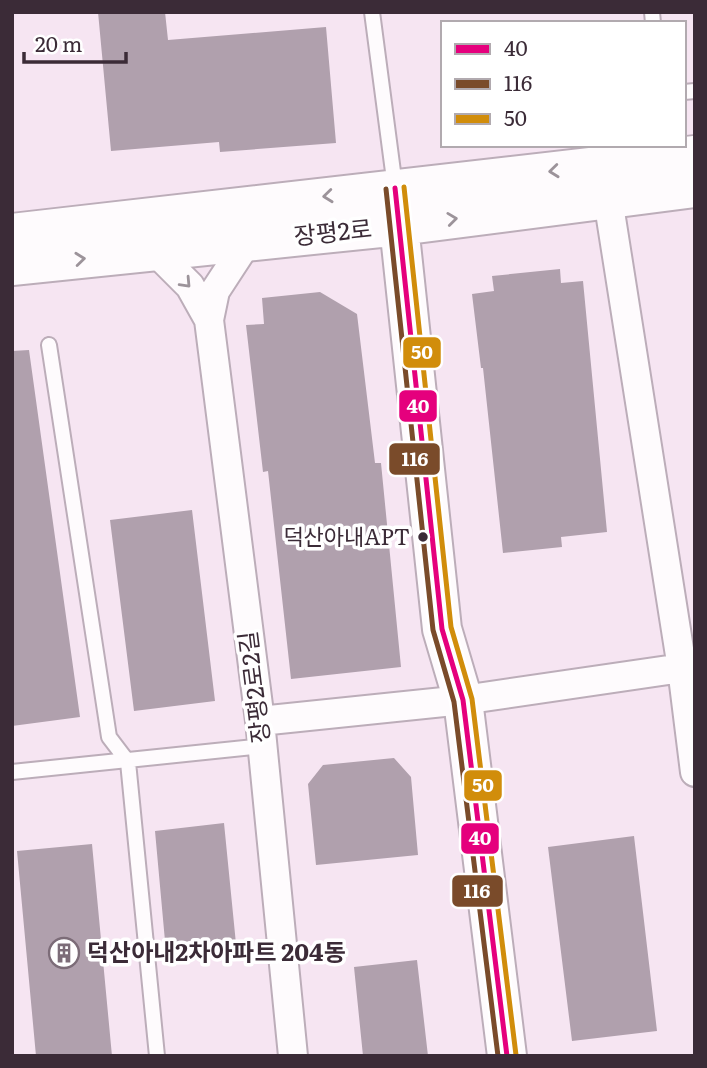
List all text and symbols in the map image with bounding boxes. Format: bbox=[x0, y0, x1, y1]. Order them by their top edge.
scale bar bbox=[24, 21, 126, 65]
legend bbox=[441, 21, 686, 147]
text: 20 m bbox=[35, 27, 82, 58]
text: 40 bbox=[504, 31, 528, 62]
text: 116 bbox=[504, 66, 532, 97]
text: 50 bbox=[504, 101, 527, 132]
one-way arrow bbox=[548, 163, 559, 178]
one-way arrow bbox=[322, 188, 334, 203]
street label: 장평2로 bbox=[292, 209, 374, 252]
one-way arrow bbox=[447, 212, 458, 227]
one-way arrow bbox=[75, 252, 86, 267]
one-way arrow bbox=[177, 275, 190, 288]
line badge: 50 bbox=[402, 336, 442, 369]
text: 50 bbox=[411, 337, 433, 365]
line badge: 40 bbox=[398, 389, 438, 423]
text: 40 bbox=[406, 391, 430, 419]
line badge: 116 bbox=[388, 442, 441, 476]
text: 116 bbox=[402, 444, 428, 472]
place label: 덕산아내APT bbox=[283, 519, 410, 552]
marker: 덕산아내APT bbox=[416, 530, 430, 544]
street label: 장평2로2길 bbox=[228, 629, 277, 745]
line badge: 50 bbox=[463, 769, 503, 802]
text: 50 bbox=[472, 770, 494, 798]
line badge: 40 bbox=[460, 822, 500, 855]
text: 40 bbox=[468, 823, 492, 851]
line badge: 116 bbox=[451, 874, 504, 908]
text: 116 bbox=[464, 876, 490, 904]
place label: 덕산아내2차아파트 204동 bbox=[87, 933, 346, 968]
building icon: 덕산아내2차아파트 204동 bbox=[47, 936, 81, 970]

